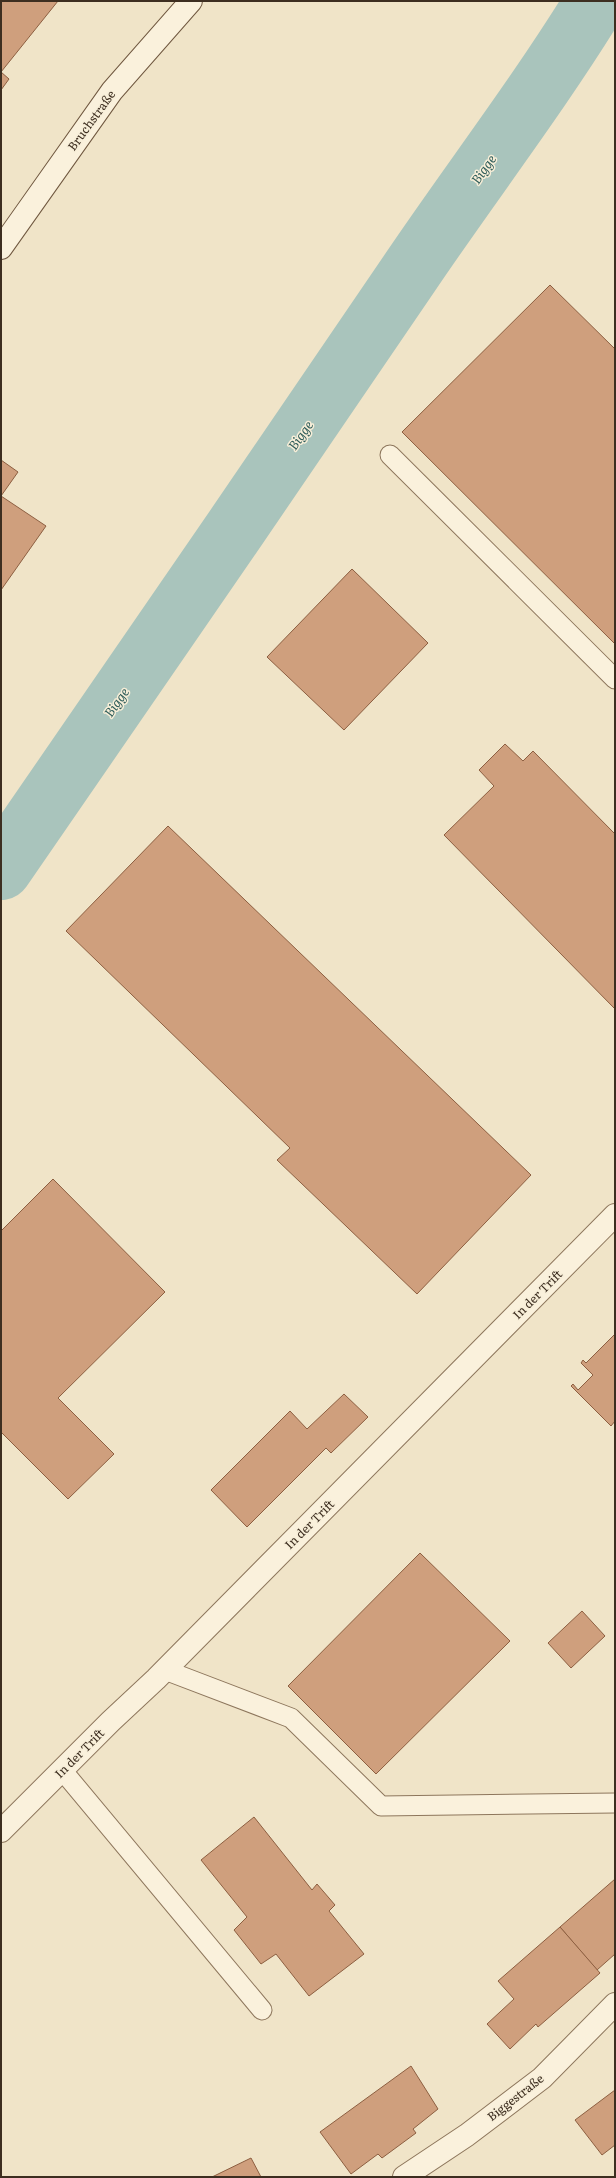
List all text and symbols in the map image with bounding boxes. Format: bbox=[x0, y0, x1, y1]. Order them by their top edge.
street label: Bruchstraße bbox=[63, 86, 119, 154]
water label: Bigge bbox=[466, 150, 500, 188]
water label: Bigge bbox=[283, 416, 317, 454]
water label: Bigge bbox=[99, 683, 133, 721]
street label: In der Trift bbox=[508, 1265, 566, 1323]
street label: In der Trift bbox=[280, 1495, 338, 1553]
street label: In der Trift bbox=[50, 1724, 108, 1782]
street label: Biggestraße bbox=[483, 2069, 547, 2125]

